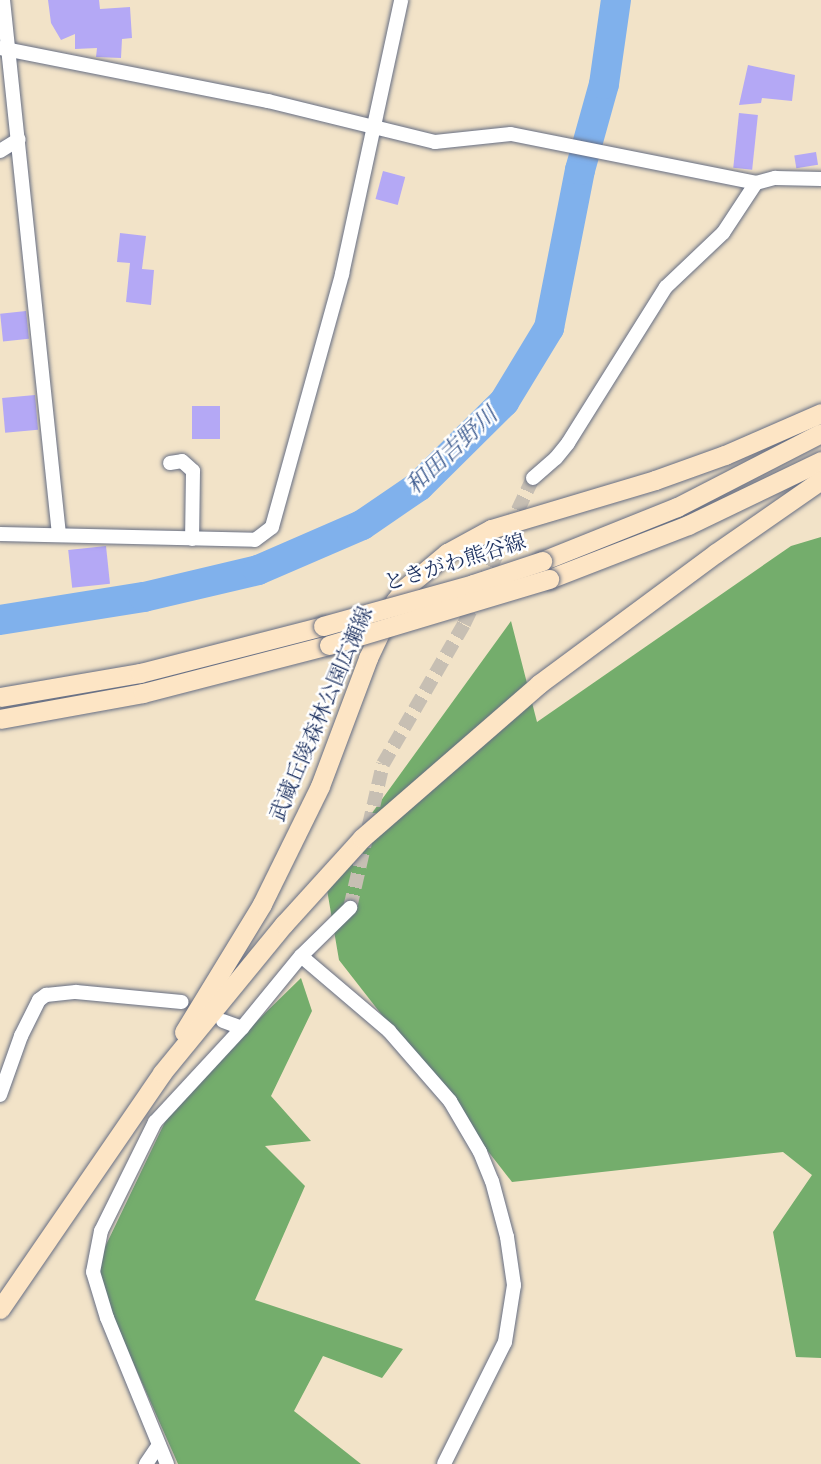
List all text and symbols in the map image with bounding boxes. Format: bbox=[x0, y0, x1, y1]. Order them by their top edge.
water label: 和田吉野川 bbox=[401, 402, 503, 500]
street label: ときがわ熊谷線 bbox=[381, 529, 529, 597]
street label: 武蔵丘陵森林公園広瀬線 bbox=[265, 603, 379, 825]

